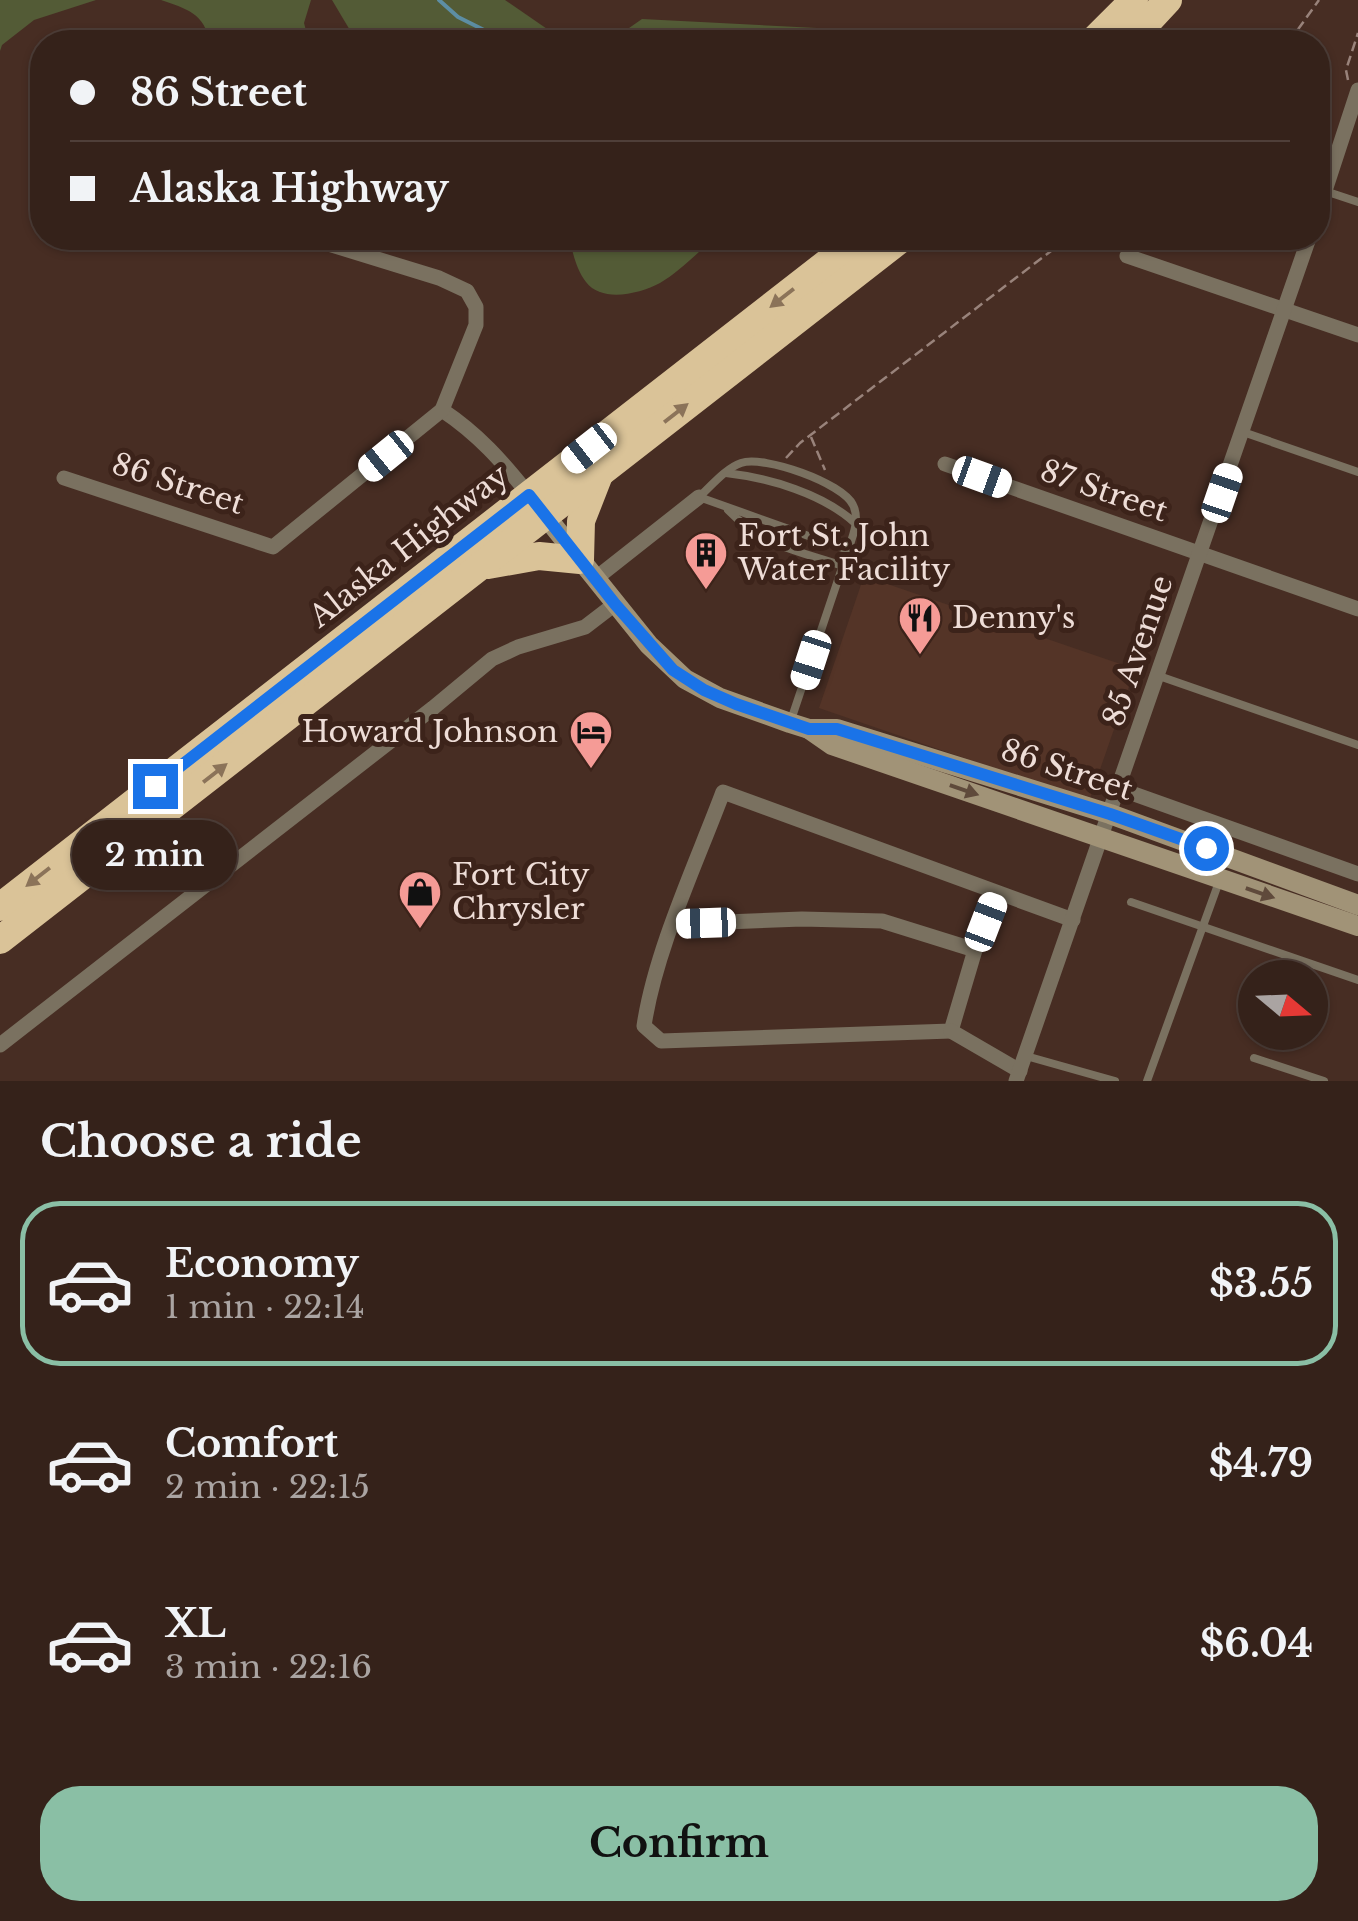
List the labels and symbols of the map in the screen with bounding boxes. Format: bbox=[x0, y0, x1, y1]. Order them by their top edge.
one-way arrow bbox=[769, 287, 795, 307]
one-way arrow bbox=[663, 403, 689, 424]
car bbox=[556, 418, 622, 478]
car bbox=[353, 425, 419, 487]
street label: 86 Street bbox=[108, 445, 249, 522]
street label: 87 Street bbox=[1036, 452, 1173, 530]
car bbox=[949, 453, 1015, 501]
street label: Alaska Highway bbox=[301, 456, 516, 636]
car bbox=[1198, 460, 1246, 526]
place label: Fort St. John Water Facility bbox=[737, 517, 950, 588]
building icon: Fort St. John Water Facility bbox=[683, 530, 729, 591]
street label: 85 Avenue bbox=[1094, 571, 1181, 731]
restaurant icon: Denny's bbox=[897, 595, 943, 656]
place label: Denny's bbox=[952, 599, 1075, 636]
car bbox=[787, 627, 835, 693]
hotel icon: Howard Johnson bbox=[568, 709, 614, 770]
place label: Howard Johnson bbox=[301, 713, 558, 750]
street label: 86 Street bbox=[997, 731, 1138, 808]
one-way arrow bbox=[201, 762, 227, 783]
route end bbox=[133, 764, 178, 809]
one-way arrow bbox=[949, 783, 979, 798]
callout: 2 min bbox=[72, 821, 238, 891]
route start bbox=[1184, 826, 1229, 871]
place label: Fort City Chrysler bbox=[452, 856, 590, 927]
one-way arrow bbox=[25, 867, 51, 888]
shop icon: Fort City Chrysler bbox=[397, 869, 443, 930]
one-way arrow bbox=[1245, 886, 1275, 901]
car bbox=[961, 889, 1011, 955]
car bbox=[675, 907, 737, 939]
north arrow bbox=[1238, 960, 1328, 1050]

